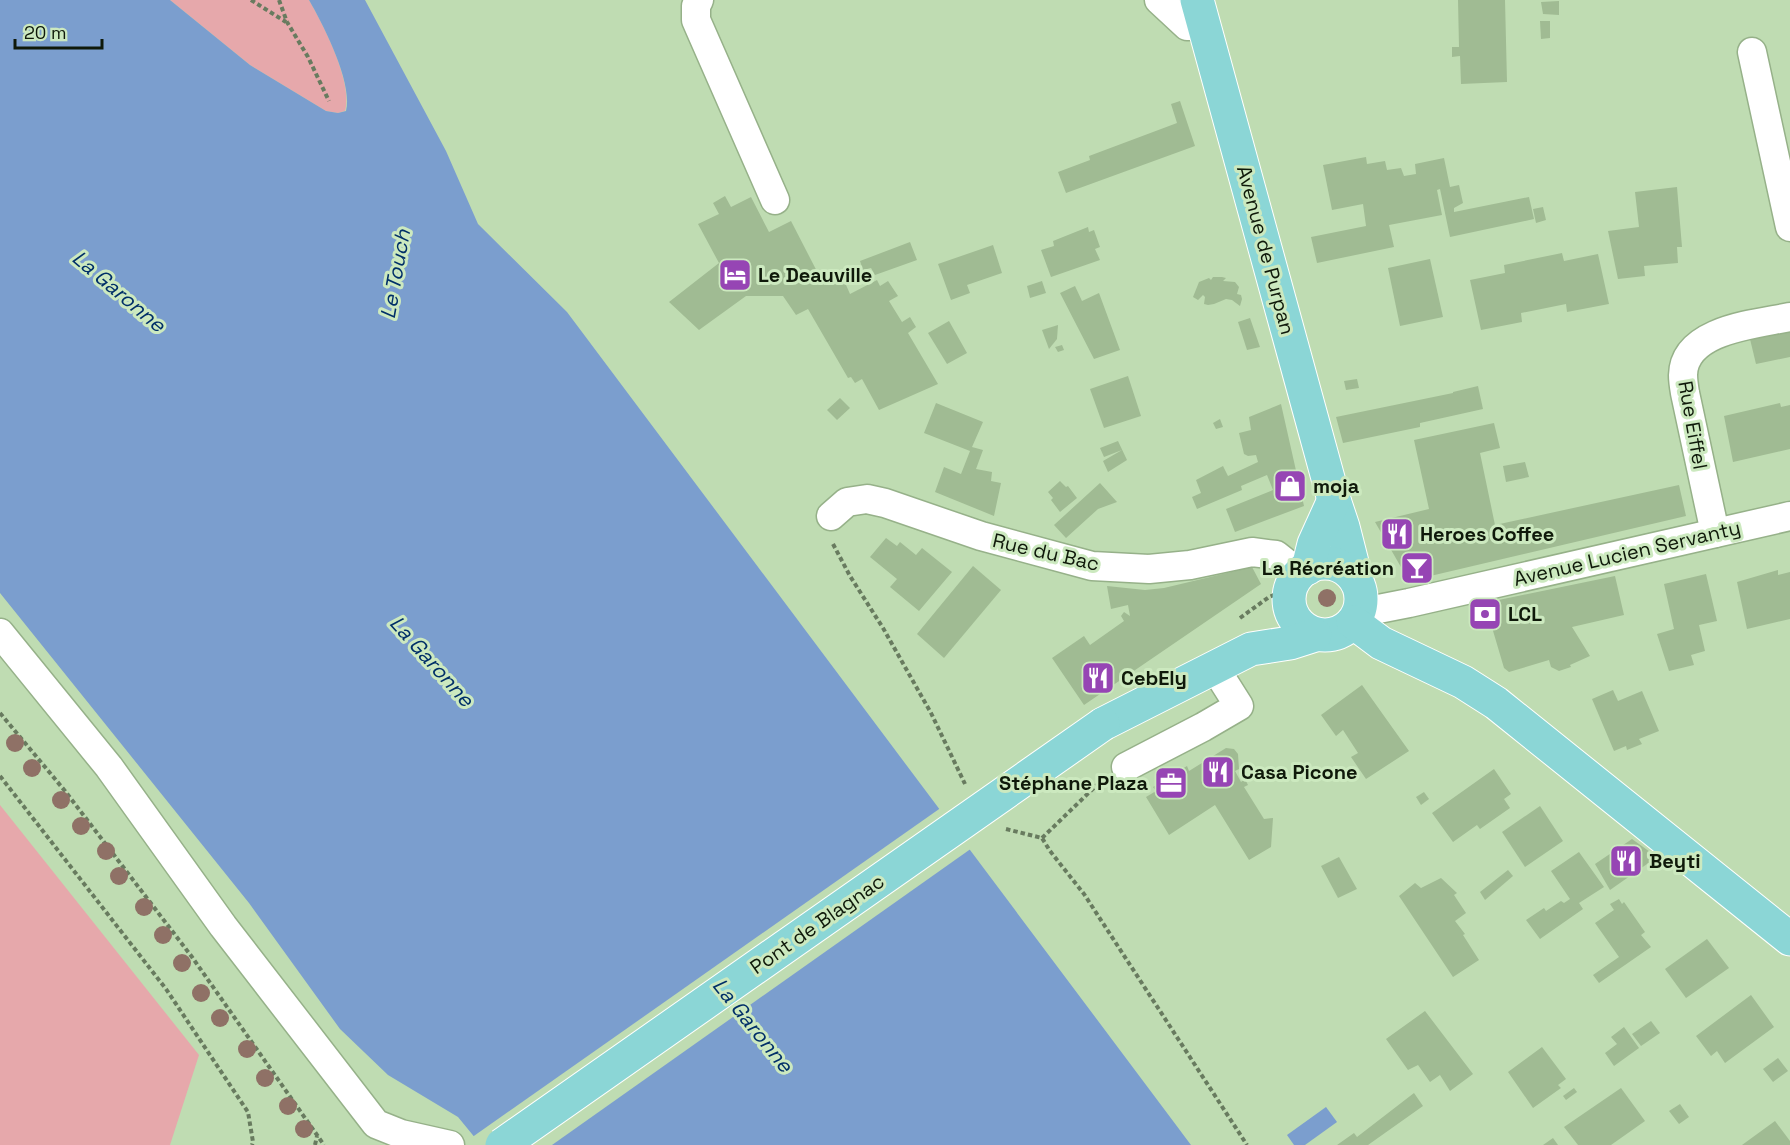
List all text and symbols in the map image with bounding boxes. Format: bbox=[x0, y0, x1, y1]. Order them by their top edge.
scale bar bbox=[15, 12, 102, 50]
text: 20 m bbox=[24, 21, 67, 44]
street label: Avenue de Purpan bbox=[1231, 163, 1301, 337]
water label: Le Touch bbox=[374, 226, 416, 321]
water label: La Garonne bbox=[67, 244, 172, 339]
hotel icon: Le Deauville bbox=[717, 257, 753, 293]
place label: Le Deauville bbox=[758, 262, 872, 288]
street label: Rue Eiffel bbox=[1672, 379, 1714, 471]
shop icon: moja bbox=[1272, 468, 1308, 504]
place label: moja bbox=[1313, 473, 1360, 499]
street label: Avenue Lucien Servanty bbox=[1511, 514, 1743, 592]
restaurant icon: Heroes Coffee bbox=[1379, 516, 1415, 552]
place label: Heroes Coffee bbox=[1420, 521, 1554, 547]
street label: Rue du Bac bbox=[990, 527, 1102, 577]
bar icon: La Récréation bbox=[1399, 550, 1435, 586]
place label: La Récréation bbox=[1262, 555, 1394, 581]
bank icon: LCL bbox=[1467, 596, 1503, 632]
place label: LCL bbox=[1508, 601, 1542, 627]
water label: La Garonne bbox=[384, 610, 481, 713]
restaurant icon: CebEly bbox=[1080, 660, 1116, 696]
place label: CebEly bbox=[1121, 665, 1187, 691]
restaurant icon: Casa Picone bbox=[1200, 754, 1236, 790]
place label: Casa Picone bbox=[1241, 759, 1358, 785]
office icon: Stéphane Plaza bbox=[1153, 765, 1189, 801]
place label: Stéphane Plaza bbox=[999, 770, 1148, 796]
restaurant icon: Beyti bbox=[1608, 843, 1644, 879]
place label: Beyti bbox=[1649, 848, 1701, 874]
street label: Pont de Blagnac bbox=[745, 868, 889, 980]
water label: La Garonne bbox=[707, 972, 800, 1079]

